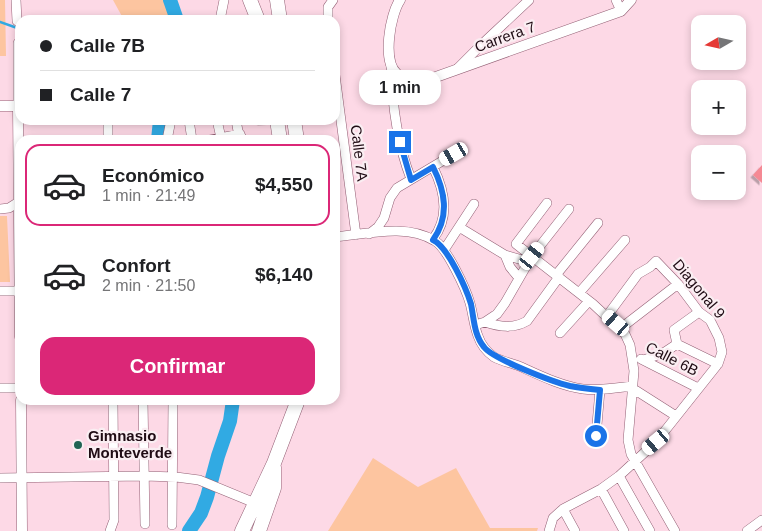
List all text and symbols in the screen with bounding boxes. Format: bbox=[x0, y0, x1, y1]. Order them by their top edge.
north arrow bbox=[691, 15, 746, 70]
map controls bbox=[691, 15, 746, 200]
street label: Carrera 7 bbox=[472, 18, 538, 55]
text: Calle 7B bbox=[70, 35, 145, 56]
callout: 1 min bbox=[359, 70, 441, 104]
text: 1 min bbox=[379, 79, 421, 96]
button: + bbox=[691, 80, 746, 135]
text: Calle 7 bbox=[70, 84, 131, 105]
street label: Calle 7A bbox=[348, 124, 371, 182]
route end bbox=[389, 131, 411, 153]
car bbox=[437, 140, 470, 168]
button: − bbox=[691, 145, 746, 200]
icon: car bbox=[42, 163, 87, 208]
text: Económico bbox=[102, 165, 204, 186]
text: $4,550 bbox=[255, 174, 313, 195]
text: 1 min · 21:49 bbox=[102, 187, 195, 204]
car bbox=[516, 240, 547, 272]
icon: car bbox=[42, 253, 87, 298]
text: Confort bbox=[102, 255, 171, 276]
street label: Diagonal 9 bbox=[670, 256, 729, 322]
text: $6,140 bbox=[255, 264, 313, 285]
text: 2 min · 21:50 bbox=[102, 277, 195, 294]
car bbox=[599, 307, 632, 339]
button: Confirmar bbox=[40, 337, 315, 395]
street label: Calle 6B bbox=[643, 338, 701, 379]
route start bbox=[585, 425, 607, 447]
place label: Gimnasio Monteverde bbox=[88, 427, 172, 461]
car bbox=[639, 427, 672, 457]
marker: Gimnasio Monteverde bbox=[72, 439, 84, 451]

